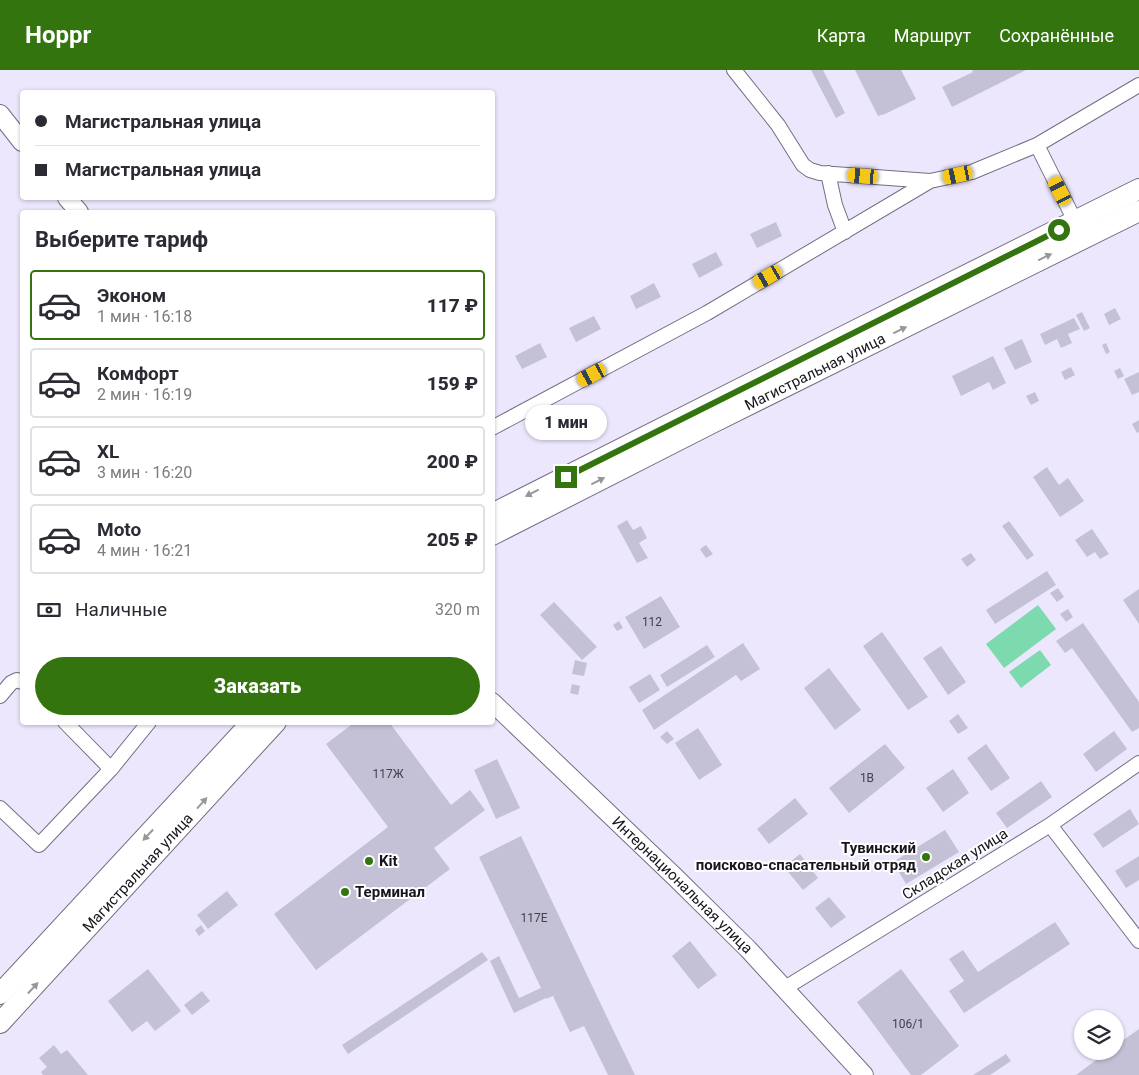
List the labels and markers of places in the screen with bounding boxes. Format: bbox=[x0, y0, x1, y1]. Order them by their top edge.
place label: Тувинский поисково-спасательный отряд bbox=[696, 839, 917, 874]
marker: Тувинский поисково-спасательный отряд bbox=[920, 851, 932, 863]
place label: Kit bbox=[379, 852, 398, 870]
marker: Kit bbox=[363, 855, 375, 867]
place label: Терминал bbox=[355, 883, 425, 901]
marker: Терминал bbox=[339, 886, 351, 898]

